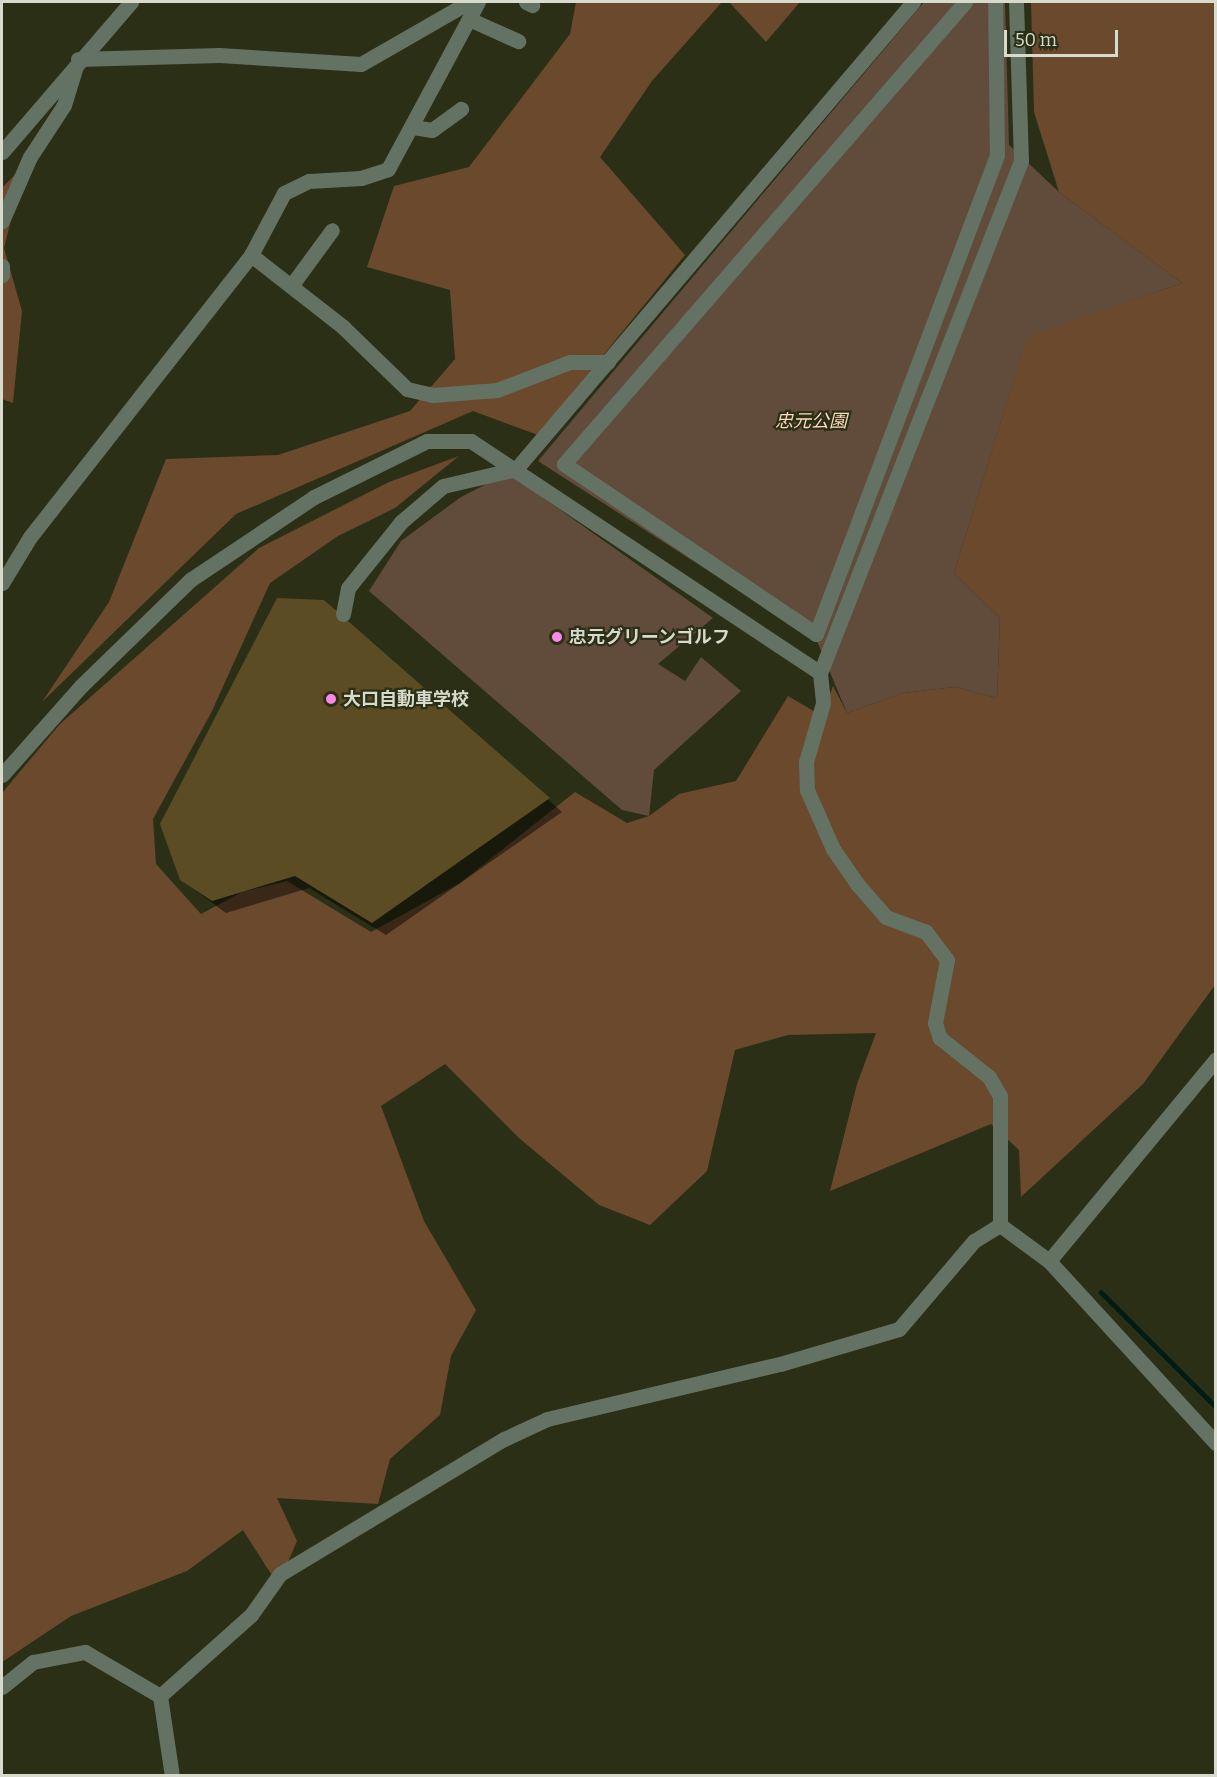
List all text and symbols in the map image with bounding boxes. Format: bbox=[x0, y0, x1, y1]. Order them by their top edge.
scale bar bbox=[1007, 18, 1121, 56]
text: 50 m bbox=[1015, 29, 1057, 51]
park label: 忠元公園 bbox=[775, 410, 847, 432]
place label: 忠元グリーンゴルフ bbox=[569, 626, 731, 648]
marker: 忠元グリーンゴルフ bbox=[550, 630, 564, 644]
place label: 大口自動車学校 bbox=[343, 688, 469, 710]
marker: 大口自動車学校 bbox=[324, 692, 338, 706]

